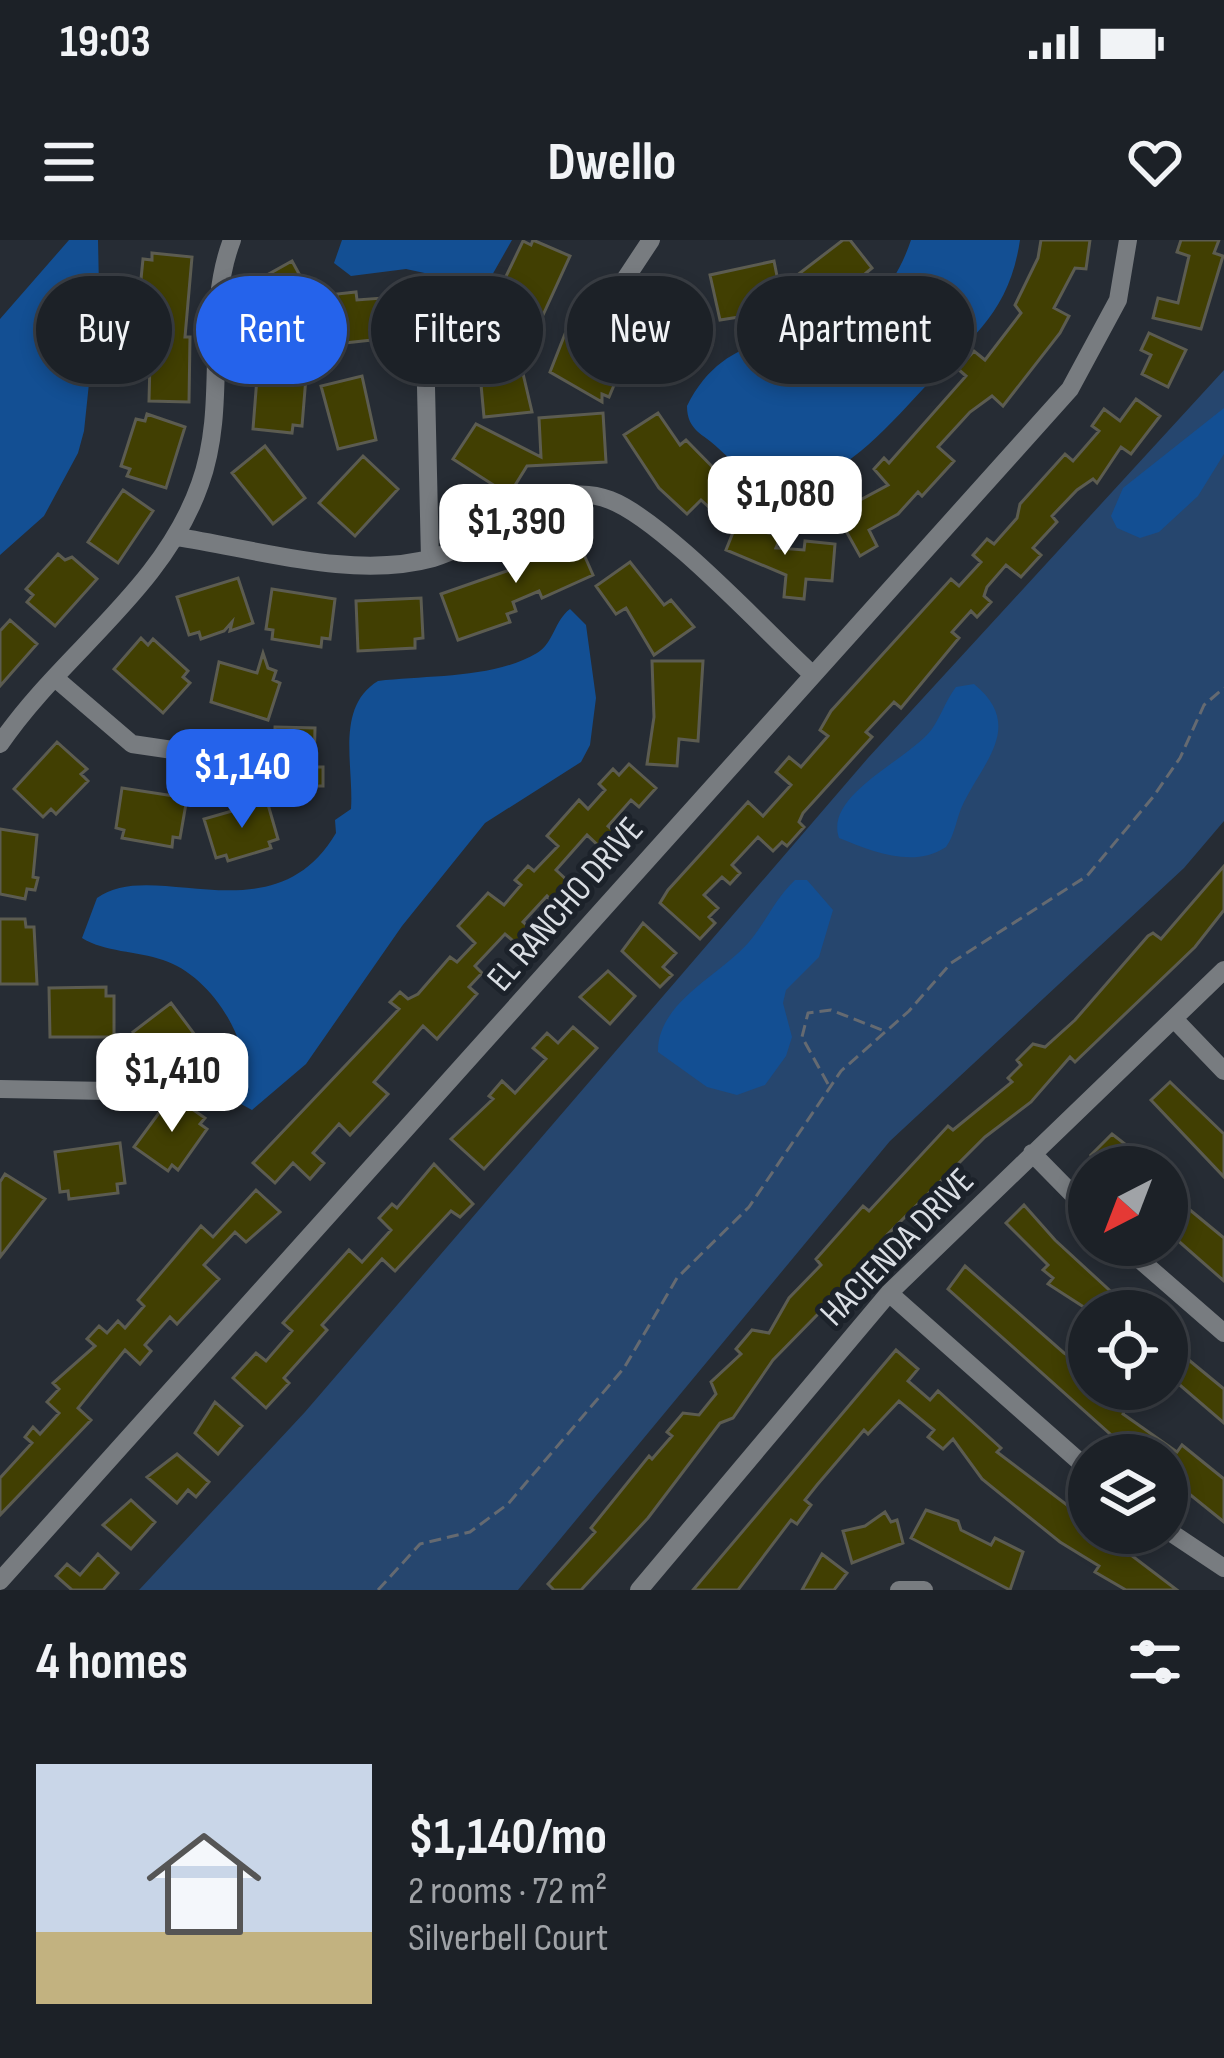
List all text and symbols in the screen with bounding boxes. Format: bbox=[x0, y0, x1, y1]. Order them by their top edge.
text: 19:03 bbox=[60, 15, 151, 70]
icon: menu bbox=[36, 129, 102, 195]
icon: heart bbox=[1122, 129, 1188, 195]
text: Dwello bbox=[548, 130, 676, 195]
chip: Buy bbox=[36, 276, 172, 384]
chip: Rent bbox=[196, 276, 347, 384]
chip: Filters bbox=[371, 276, 543, 384]
chip: New bbox=[567, 276, 713, 384]
chip: Apartment bbox=[737, 276, 974, 384]
pin: $1,080 bbox=[687, 456, 883, 558]
text: $1,080 bbox=[735, 471, 835, 518]
pin: $1,390 bbox=[418, 484, 614, 586]
text: $1,390 bbox=[466, 499, 566, 546]
pin: $1,140 bbox=[144, 729, 340, 831]
text: $1,140 bbox=[193, 744, 291, 791]
street label: EL RANCHO DRIVE bbox=[479, 809, 653, 1000]
pin: $1,410 bbox=[74, 1033, 270, 1135]
text: $1,410 bbox=[123, 1048, 221, 1095]
north arrow bbox=[1068, 1146, 1188, 1266]
map controls bbox=[1068, 1146, 1188, 1554]
street label: HACIENDA DRIVE bbox=[812, 1160, 984, 1335]
button: locate bbox=[1068, 1290, 1188, 1410]
button: layers bbox=[1068, 1434, 1188, 1554]
icon: filters bbox=[1122, 1629, 1188, 1695]
text: 4 homes bbox=[36, 1632, 188, 1693]
text: $1,140/mo bbox=[408, 1807, 607, 1868]
icon: home bbox=[132, 1812, 276, 1956]
text: 2 rooms · 72 m² bbox=[408, 1868, 607, 1915]
text: Silverbell Court bbox=[408, 1915, 608, 1962]

